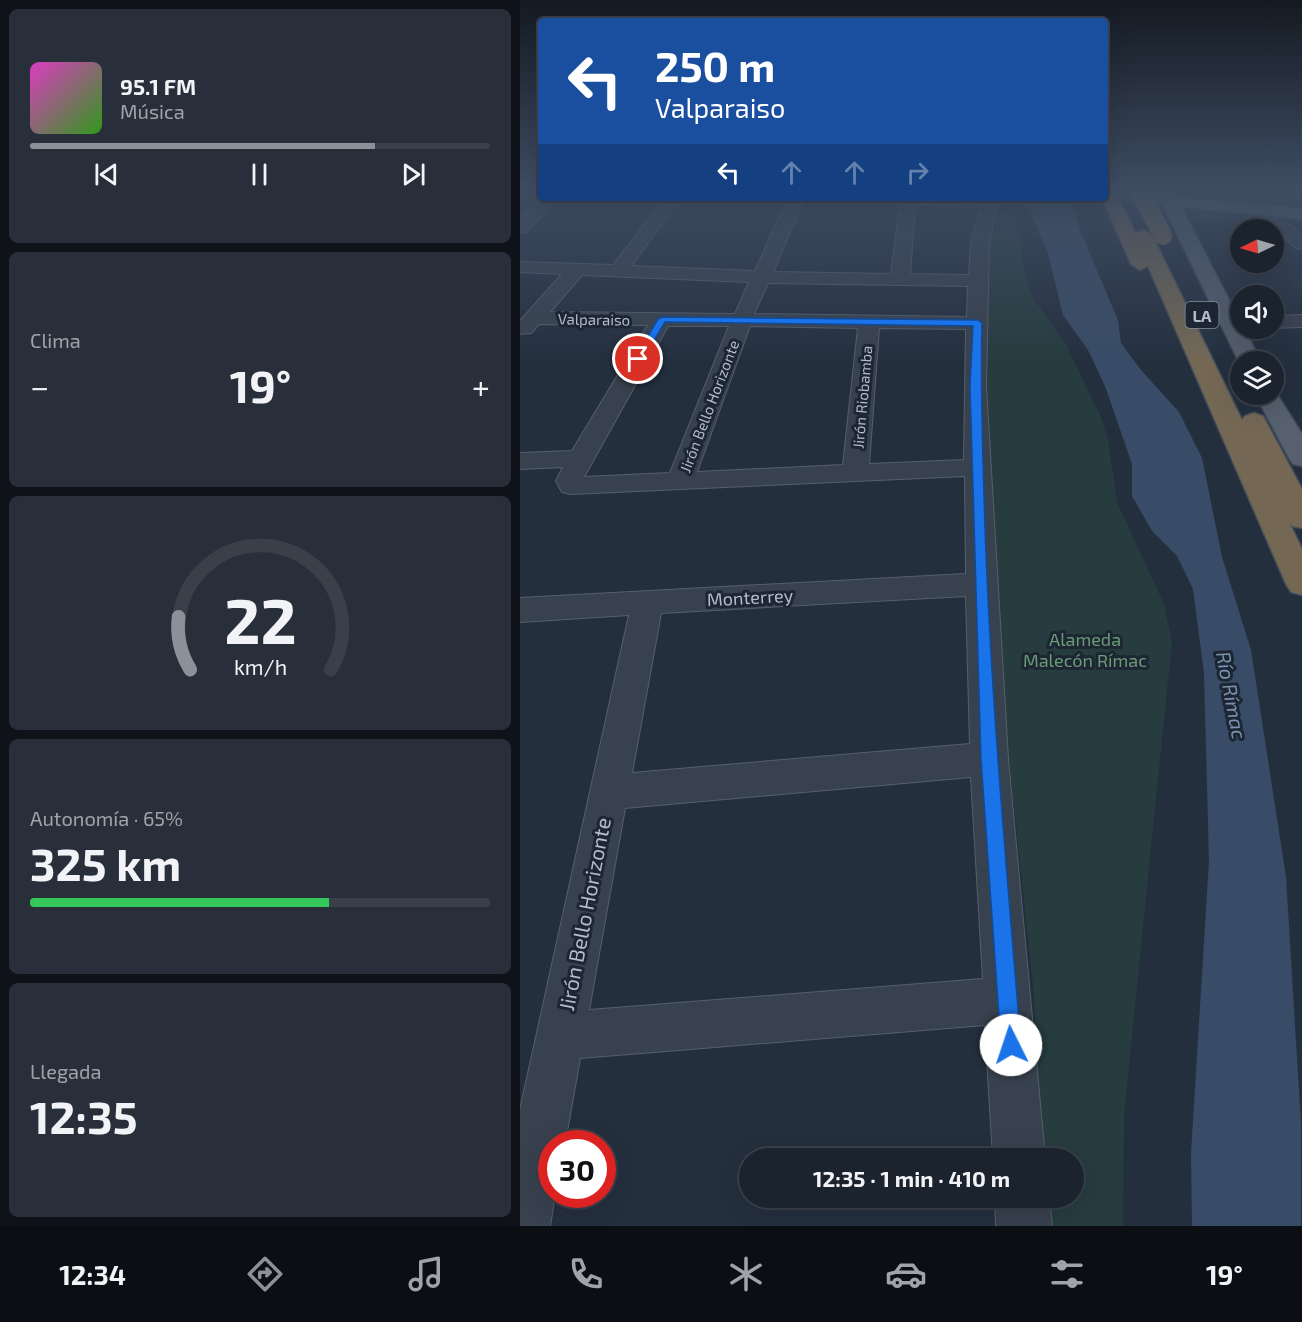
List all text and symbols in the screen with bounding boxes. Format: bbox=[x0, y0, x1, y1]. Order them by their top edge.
text: 250 m bbox=[655, 40, 775, 90]
icon: left bbox=[556, 42, 634, 120]
text: 95.1 FM bbox=[120, 73, 196, 99]
text: Valparaiso bbox=[655, 91, 785, 123]
text: Música bbox=[120, 99, 185, 123]
icon: left bbox=[712, 156, 745, 189]
icon: ahead bbox=[775, 156, 808, 189]
icon: ahead bbox=[838, 156, 871, 189]
icon: right bbox=[901, 156, 934, 189]
icon: previous bbox=[90, 158, 123, 191]
icon: pause bbox=[243, 158, 276, 191]
icon: next bbox=[397, 158, 430, 191]
north arrow bbox=[1230, 219, 1284, 273]
map controls bbox=[1230, 219, 1284, 405]
button: sound bbox=[1230, 285, 1284, 339]
road number: LA bbox=[1186, 302, 1218, 328]
street label: Valparaiso bbox=[558, 309, 630, 329]
text: Clima bbox=[30, 328, 81, 352]
pin bbox=[612, 333, 663, 384]
street label: Jirón Bello Horizonte bbox=[675, 337, 743, 475]
icon: arrive bbox=[621, 342, 654, 375]
street label: Jirón Riobamba bbox=[849, 345, 875, 449]
button: layers bbox=[1230, 351, 1284, 405]
text: 19° bbox=[230, 358, 291, 412]
text: − bbox=[30, 366, 49, 406]
text: + bbox=[472, 366, 490, 406]
text: 22 bbox=[224, 582, 296, 657]
street label: Monterrey bbox=[706, 584, 794, 610]
park label: Alameda Malecón Rímac bbox=[1023, 628, 1147, 671]
water label: Río Rímac bbox=[1212, 649, 1252, 741]
text: km/h bbox=[233, 654, 287, 679]
text: Autonomía · 65% bbox=[30, 806, 183, 830]
street label: Jirón Bello Horizonte bbox=[553, 815, 615, 1013]
text: 325 km bbox=[30, 836, 181, 890]
position arrow bbox=[979, 1013, 1043, 1077]
text: Llegada bbox=[30, 1059, 101, 1083]
text: 12:35 bbox=[30, 1089, 138, 1143]
speed limit sign: 30 bbox=[538, 1130, 616, 1208]
text: 12:35 · 1 min · 410 m bbox=[813, 1165, 1010, 1191]
icon: directions bbox=[244, 1253, 286, 1295]
icon: music bbox=[405, 1253, 447, 1295]
icon: phone bbox=[565, 1253, 607, 1295]
icon: climate bbox=[725, 1253, 767, 1295]
icon: car bbox=[885, 1253, 927, 1295]
icon: filters bbox=[1046, 1253, 1088, 1295]
text: 12:34 bbox=[59, 1258, 126, 1290]
text: 19° bbox=[1206, 1258, 1243, 1290]

